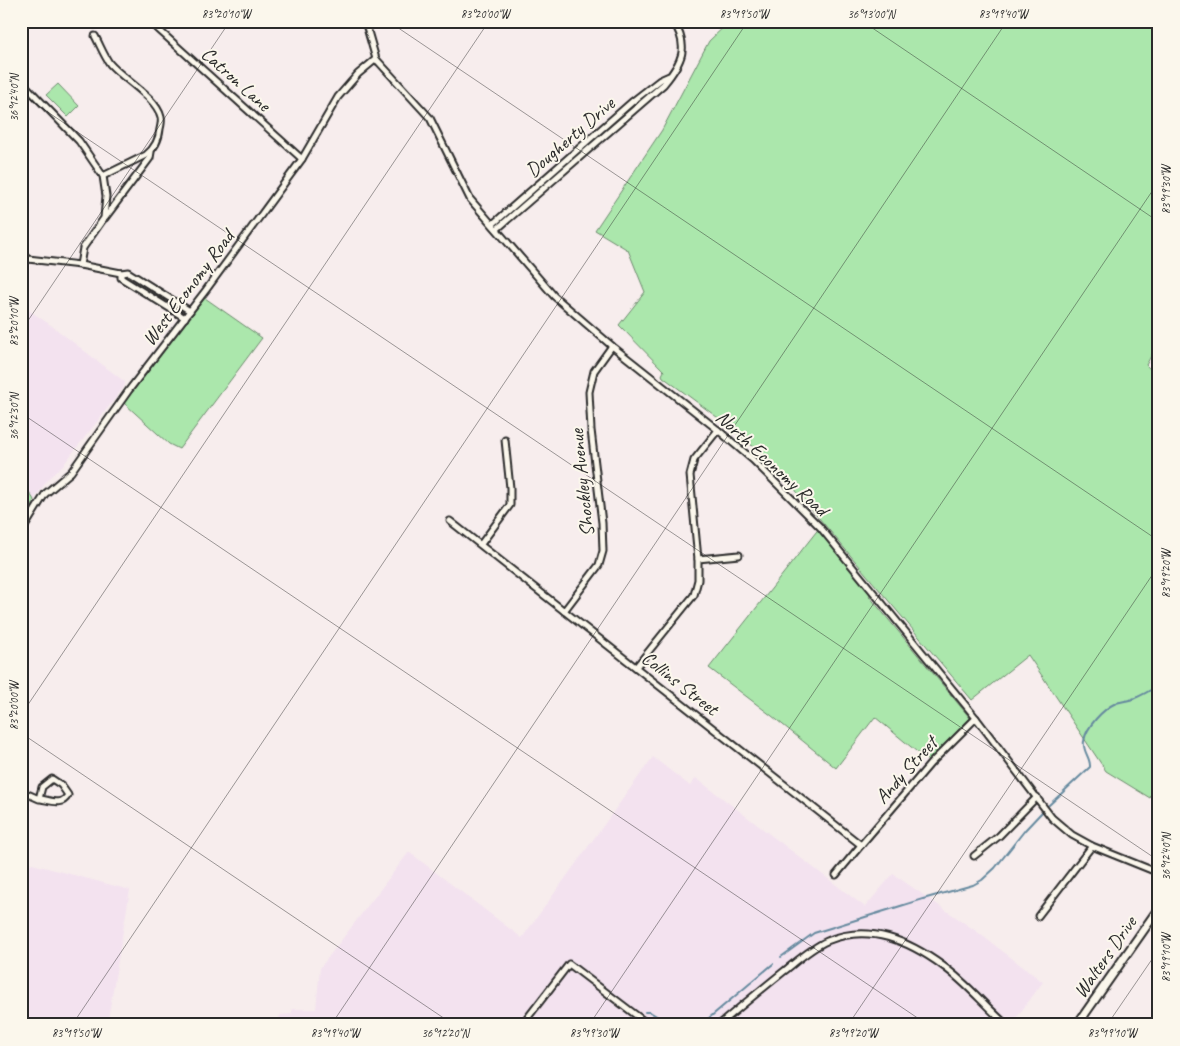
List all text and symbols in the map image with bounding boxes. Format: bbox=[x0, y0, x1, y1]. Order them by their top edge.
text: 83°20'10"W bbox=[202, 6, 253, 22]
text: 83°20'00"W bbox=[461, 6, 512, 22]
text: 83°19'50"W bbox=[720, 6, 771, 22]
text: 36°13'00"N bbox=[847, 6, 896, 22]
text: 83°19'40"W bbox=[979, 6, 1030, 22]
street label: Catron Lane bbox=[196, 41, 277, 118]
text: 36°12'40"N bbox=[6, 73, 22, 122]
street label: Dougherty Drive bbox=[520, 90, 621, 183]
text: 83°19'30"W bbox=[1158, 163, 1174, 214]
street label: West Economy Road bbox=[137, 223, 241, 351]
text: 83°20'10"W bbox=[6, 295, 22, 346]
text: 36°12'30"N bbox=[6, 392, 22, 441]
street label: North Economy Road bbox=[711, 405, 836, 524]
street label: Shockley Avenue bbox=[564, 426, 600, 538]
text: 83°19'20"W bbox=[1158, 547, 1174, 598]
street label: Collins Street bbox=[637, 645, 725, 722]
text: 83°20'00"W bbox=[6, 679, 22, 730]
street label: Andy Street bbox=[869, 729, 945, 809]
text: 36°12'40"N bbox=[1158, 832, 1174, 881]
street label: Walters Drive bbox=[1068, 910, 1143, 1003]
text: 83°19'10"W bbox=[1158, 931, 1174, 982]
text: 83°19'50"W bbox=[52, 1025, 103, 1041]
text: 83°19'40"W bbox=[311, 1025, 362, 1041]
text: 36°12'20"N bbox=[421, 1025, 470, 1041]
text: 83°19'30"W bbox=[570, 1025, 621, 1041]
text: 83°19'20"W bbox=[829, 1025, 880, 1041]
text: 83°19'10"W bbox=[1088, 1025, 1139, 1041]

